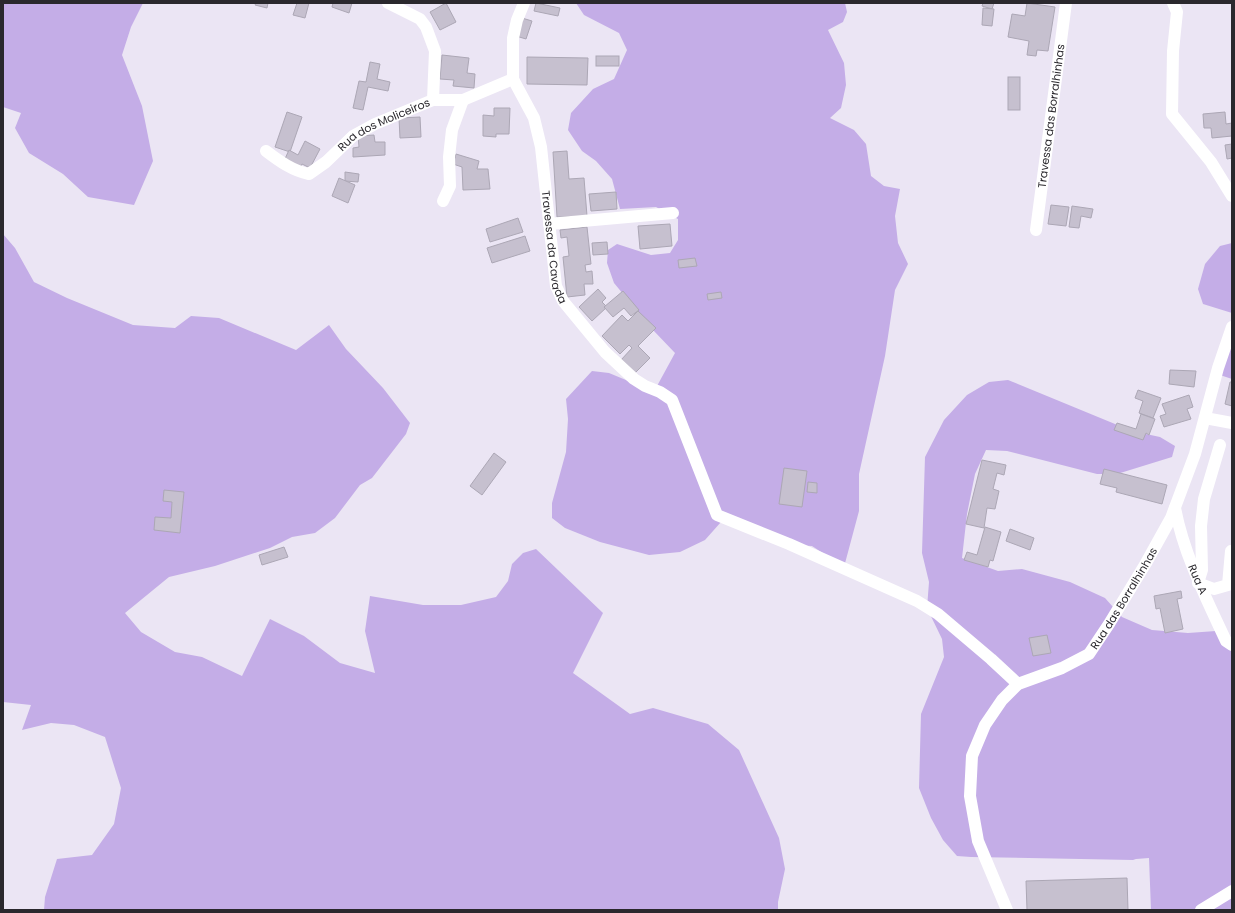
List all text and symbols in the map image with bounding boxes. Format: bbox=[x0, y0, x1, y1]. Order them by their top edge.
street label: Travessa das Borralhinhas bbox=[1034, 43, 1069, 189]
street label: Rua dos Moliceiros bbox=[334, 94, 432, 155]
street label: Travessa da Cavada bbox=[538, 190, 571, 306]
street label: Rua das Borralhinhas bbox=[1086, 544, 1161, 652]
street label: Rua A bbox=[1184, 562, 1212, 598]

